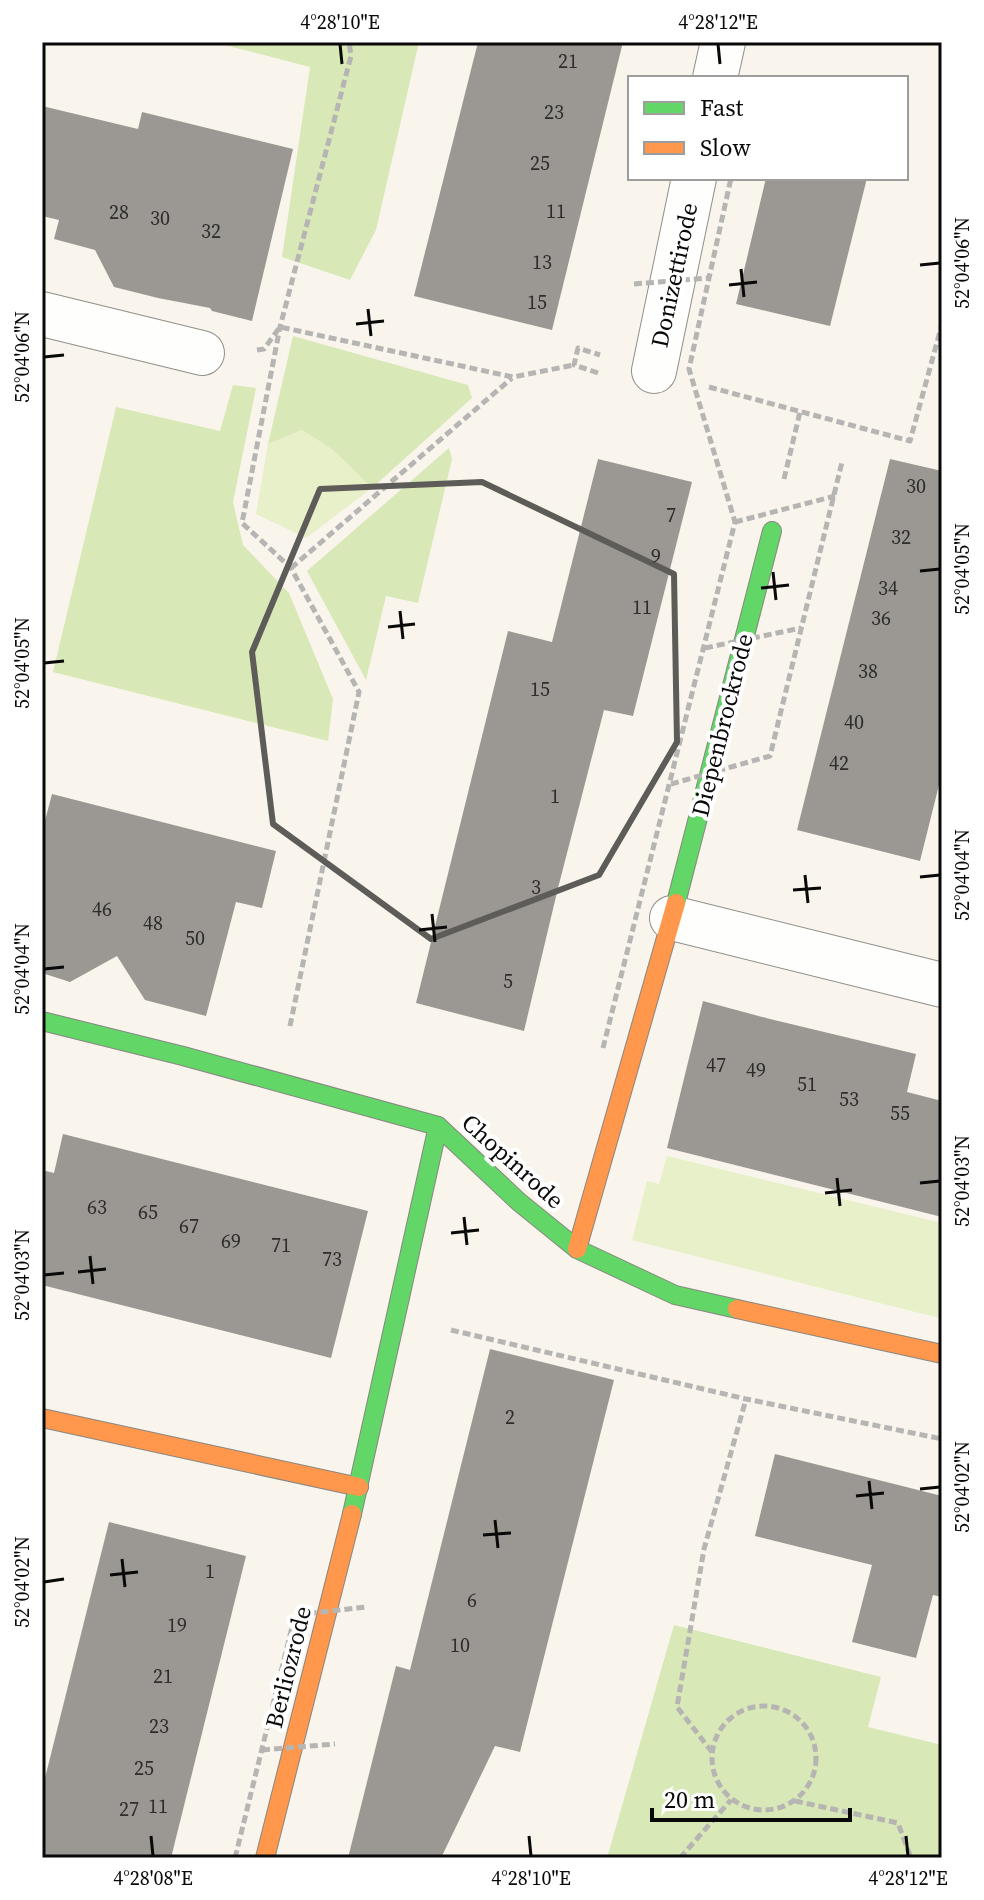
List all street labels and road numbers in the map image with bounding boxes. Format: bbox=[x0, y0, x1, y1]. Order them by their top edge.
street label: Donizettirode bbox=[643, 200, 705, 350]
street label: Diepenbrockrode bbox=[683, 630, 761, 820]
street label: Chopinrode bbox=[455, 1106, 571, 1216]
street label: Berliozrode bbox=[257, 1603, 319, 1731]

